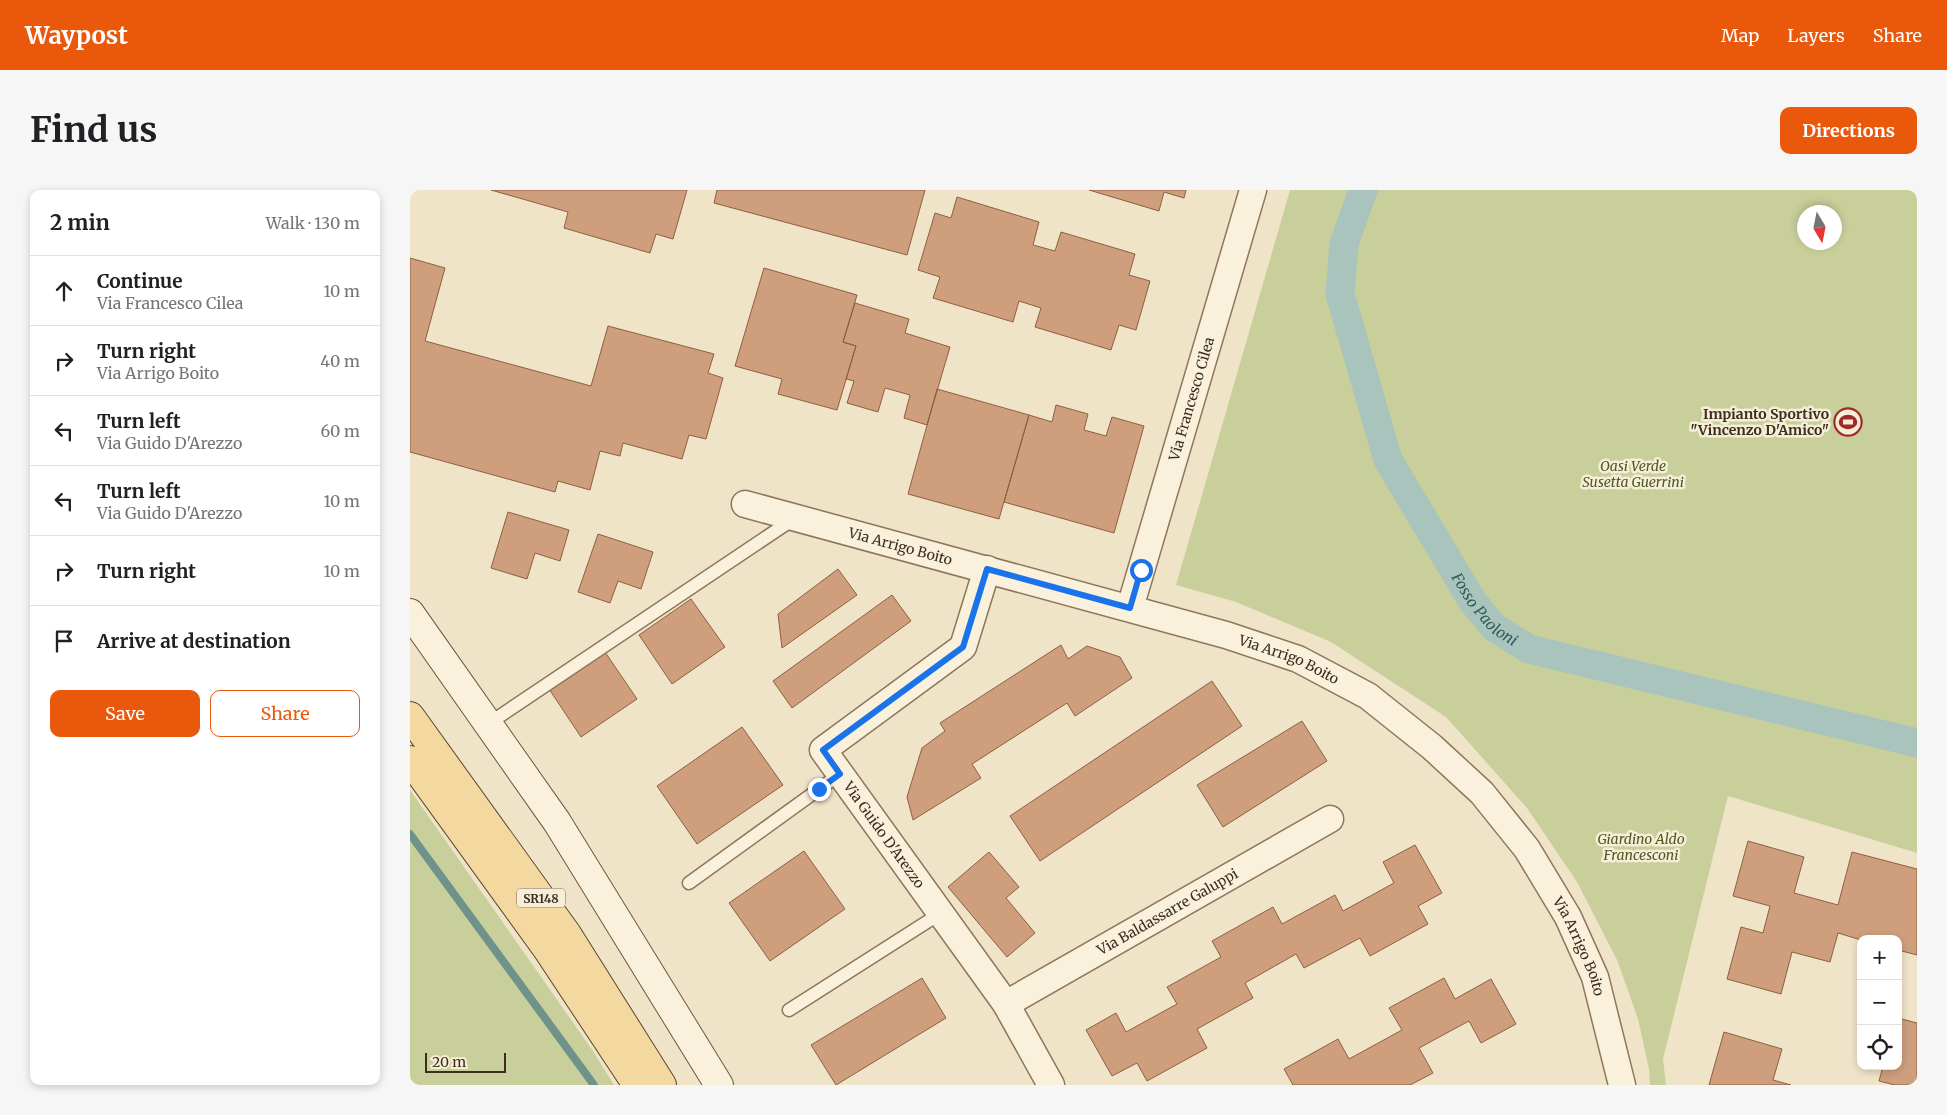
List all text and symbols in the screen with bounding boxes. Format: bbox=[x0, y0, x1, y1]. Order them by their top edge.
text: Waypost bbox=[25, 20, 128, 51]
text: Map bbox=[1721, 24, 1759, 47]
text: Layers bbox=[1787, 24, 1845, 47]
text: Share bbox=[1873, 24, 1922, 47]
button: Directions bbox=[1780, 107, 1917, 154]
text: Find us bbox=[30, 108, 157, 152]
north arrow bbox=[1797, 205, 1842, 250]
text: 2 min bbox=[50, 209, 110, 236]
text: Walk · 130 m bbox=[266, 213, 360, 233]
text: Continue bbox=[97, 269, 183, 293]
icon: ahead bbox=[50, 277, 78, 305]
text: 10 m bbox=[323, 281, 360, 301]
text: Via Francesco Cilea bbox=[97, 293, 243, 313]
street label: Via Francesco Cilea bbox=[1165, 334, 1218, 464]
text: Turn right bbox=[97, 339, 196, 363]
icon: right bbox=[50, 347, 78, 375]
text: 40 m bbox=[320, 351, 360, 371]
text: Via Arrigo Boito bbox=[97, 363, 219, 383]
place label: Impianto Sportivo "Vincenzo D'Amico" bbox=[1690, 405, 1829, 439]
sports icon: Impianto Sportivo "Vincenzo D'Amico" bbox=[1833, 407, 1863, 437]
text: Turn left bbox=[97, 409, 181, 433]
icon: left bbox=[50, 417, 78, 445]
text: 60 m bbox=[320, 421, 360, 441]
text: Via Guido D'Arezzo bbox=[97, 433, 242, 453]
park label: Oasi Verde Susetta Guerrini bbox=[1582, 457, 1684, 491]
text: Turn left bbox=[97, 479, 181, 503]
icon: left bbox=[50, 487, 78, 515]
text: 10 m bbox=[323, 491, 360, 511]
text: Via Guido D'Arezzo bbox=[97, 503, 242, 523]
street label: Via Arrigo Boito bbox=[845, 523, 954, 569]
icon: right bbox=[50, 557, 78, 585]
text: Turn right bbox=[97, 559, 196, 583]
route start bbox=[1130, 559, 1153, 582]
text: 10 m bbox=[323, 561, 360, 581]
water label: Fosso Paoloni bbox=[1448, 568, 1521, 649]
icon: arrive bbox=[50, 627, 78, 655]
text: Arrive at destination bbox=[97, 629, 291, 653]
street label: Via Arrigo Boito bbox=[1235, 631, 1342, 688]
button: Save bbox=[50, 690, 200, 737]
button: Share bbox=[210, 690, 360, 737]
street label: Via Guido D'Arezzo bbox=[839, 777, 929, 892]
route end bbox=[808, 778, 831, 801]
park label: Giardino Aldo Francesconi bbox=[1597, 830, 1685, 864]
street label: Via Baldassarre Galuppi bbox=[1093, 864, 1242, 960]
road number: SR148 bbox=[517, 888, 565, 908]
street label: Via Arrigo Boito bbox=[1548, 893, 1608, 998]
map controls bbox=[1857, 935, 1902, 1070]
button: + bbox=[1857, 935, 1902, 980]
button: − bbox=[1857, 980, 1902, 1025]
button: locate bbox=[1857, 1025, 1902, 1070]
scale bar bbox=[425, 1050, 506, 1073]
text: 20 m bbox=[432, 1053, 466, 1071]

